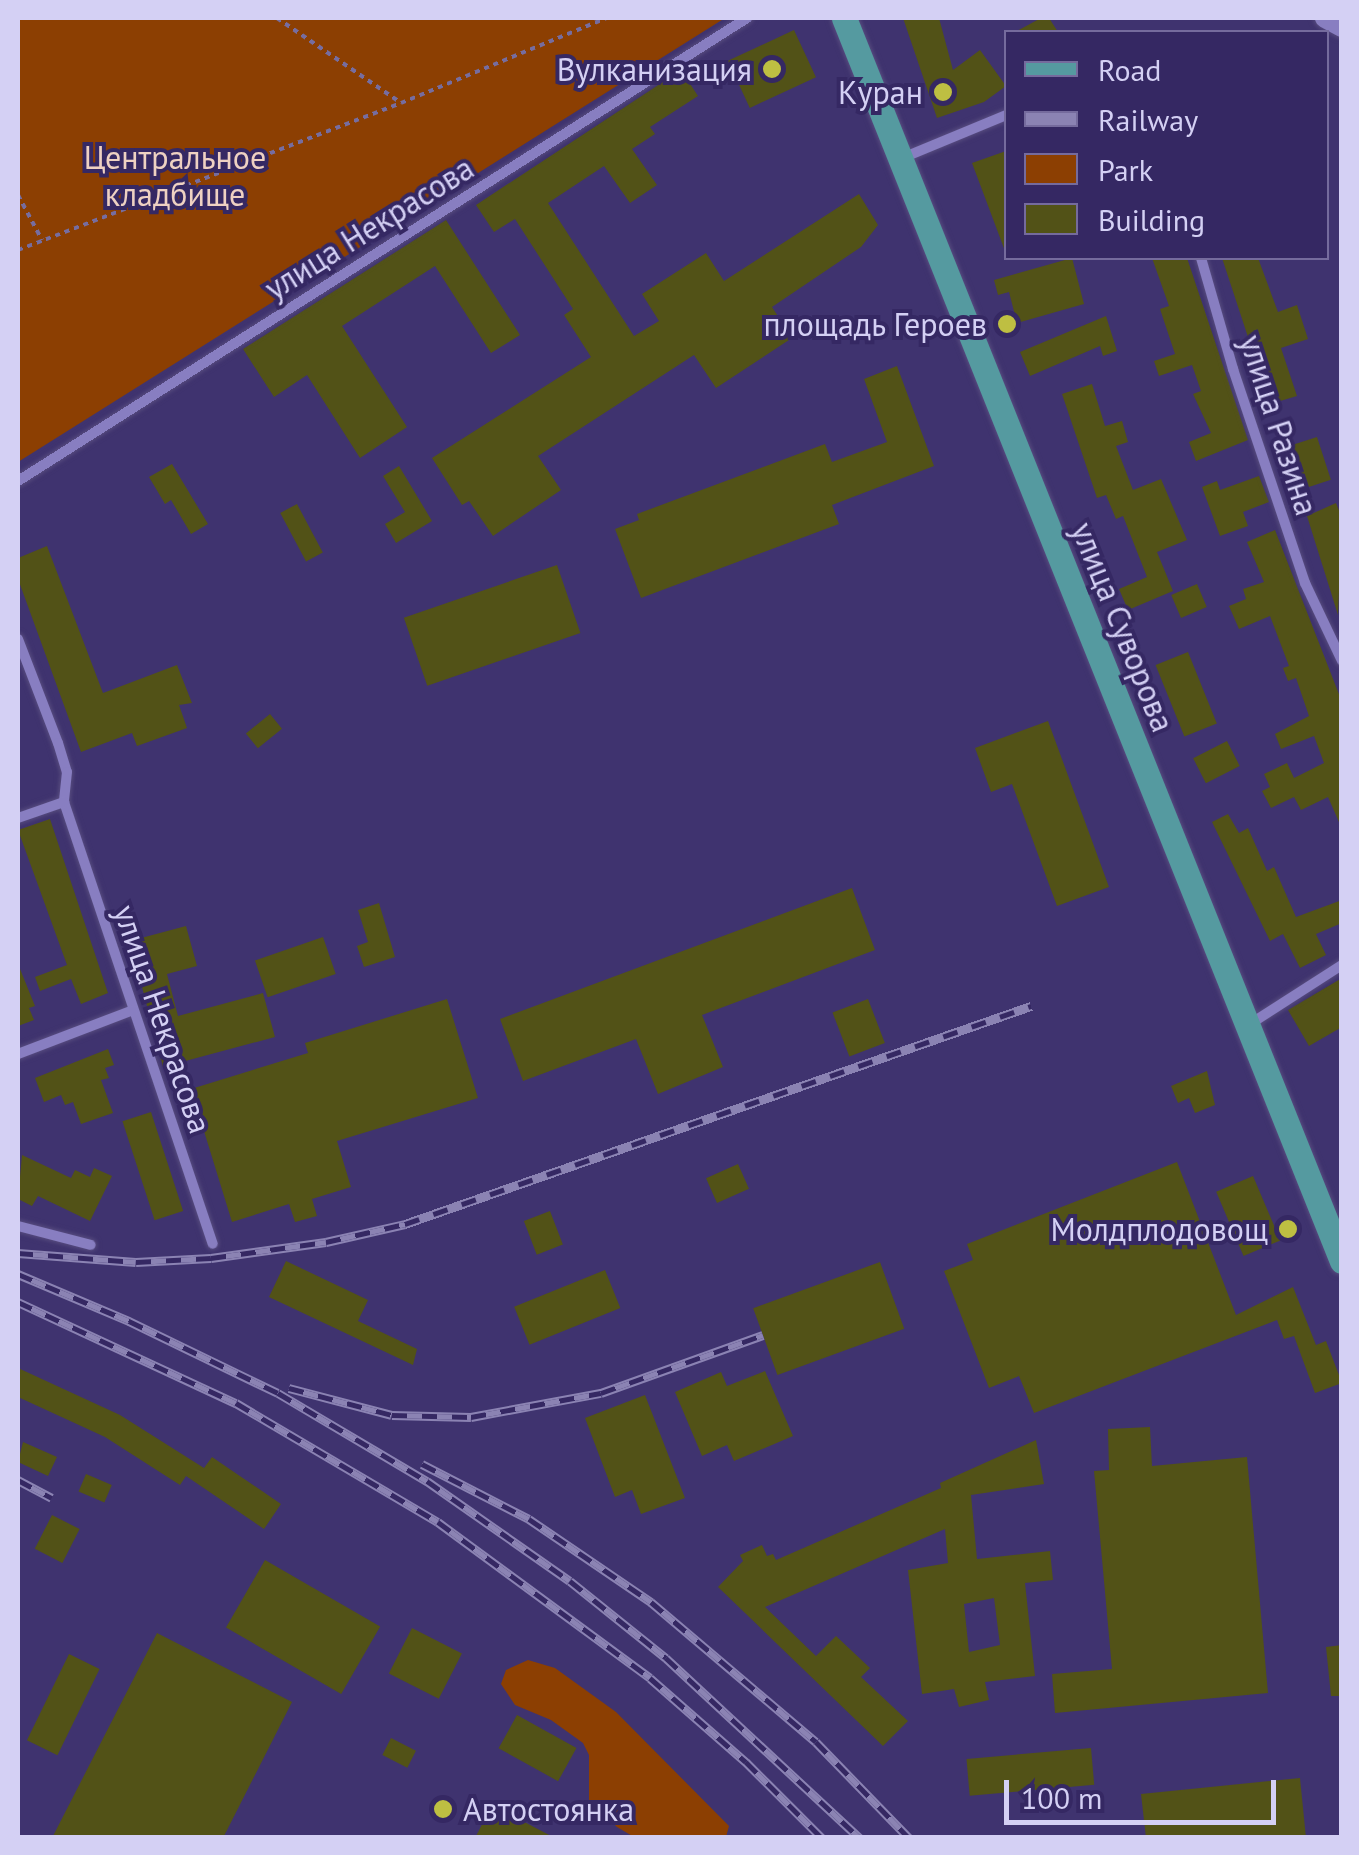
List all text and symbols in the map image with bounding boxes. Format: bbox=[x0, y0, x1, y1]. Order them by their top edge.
legend bbox=[1004, 30, 1329, 260]
place label: Вулканизация bbox=[557, 50, 752, 88]
text: Road bbox=[1098, 50, 1162, 89]
marker: Вулканизация bbox=[761, 58, 783, 80]
place label: Куран bbox=[838, 73, 923, 111]
marker: Куран bbox=[932, 81, 954, 103]
text: Railway bbox=[1098, 100, 1198, 139]
park label: Центральное кладбище bbox=[84, 139, 266, 214]
street label: улица Некрасова bbox=[258, 148, 480, 308]
text: Park bbox=[1098, 150, 1153, 189]
text: Building bbox=[1098, 200, 1205, 239]
place label: площадь Героев bbox=[762, 305, 987, 343]
marker: площадь Героев bbox=[996, 313, 1018, 335]
street label: улица Разина bbox=[1232, 330, 1326, 520]
street label: улица Суворова bbox=[1064, 517, 1182, 737]
street label: улица Некрасова bbox=[106, 900, 220, 1138]
place label: Молдплодовощ bbox=[1050, 1210, 1268, 1248]
marker: Молдплодовощ bbox=[1277, 1218, 1299, 1240]
scale bar bbox=[1009, 1760, 1282, 1822]
text: 100 m bbox=[1021, 1778, 1102, 1817]
place label: Автостоянка bbox=[463, 1790, 634, 1828]
marker: Автостоянка bbox=[432, 1798, 454, 1820]

